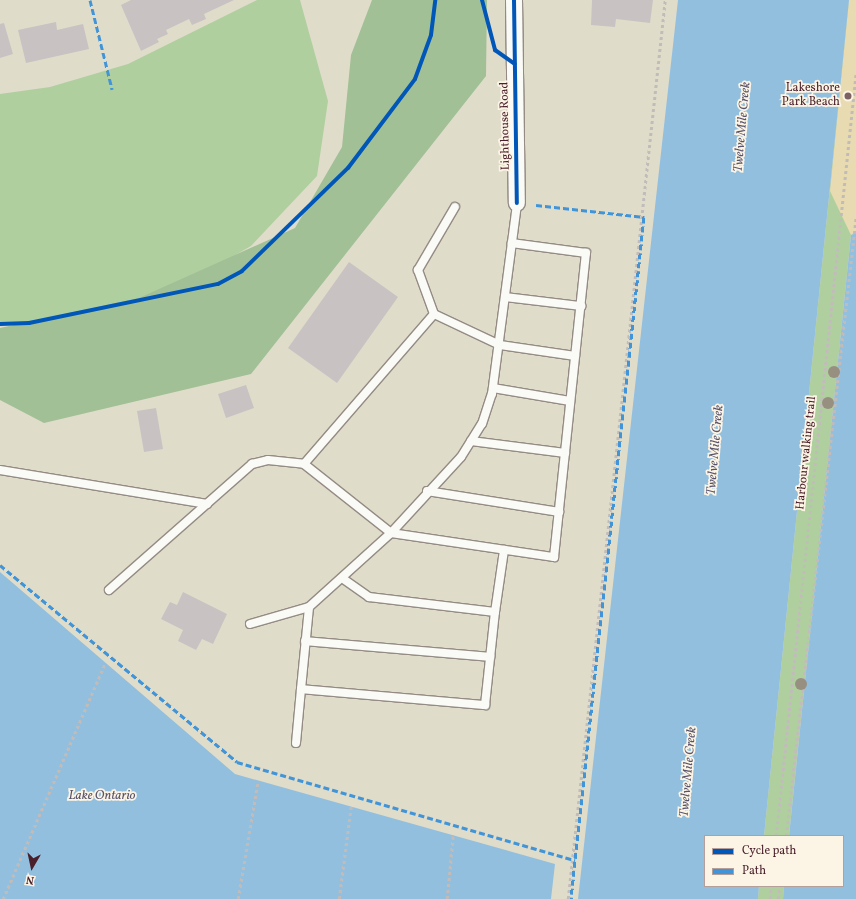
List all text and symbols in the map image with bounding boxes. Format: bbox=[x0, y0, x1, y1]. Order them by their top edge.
water label: Twelve Mile Creek bbox=[731, 81, 755, 173]
street label: Lighthouse Road bbox=[498, 82, 514, 170]
place label: Lakeshore Park Beach bbox=[782, 82, 840, 110]
marker: Lakeshore Park Beach bbox=[843, 91, 853, 101]
street label: Harbour walking trail bbox=[794, 395, 820, 511]
water label: Twelve Mile Creek bbox=[704, 404, 728, 496]
water label: Twelve Mile Creek bbox=[677, 726, 701, 818]
water label: Lake Ontario bbox=[68, 788, 136, 804]
legend bbox=[704, 835, 844, 887]
text: Cycle path bbox=[742, 843, 797, 859]
north arrow bbox=[12, 847, 52, 887]
text: Path bbox=[742, 863, 766, 879]
text: N bbox=[25, 871, 35, 887]

